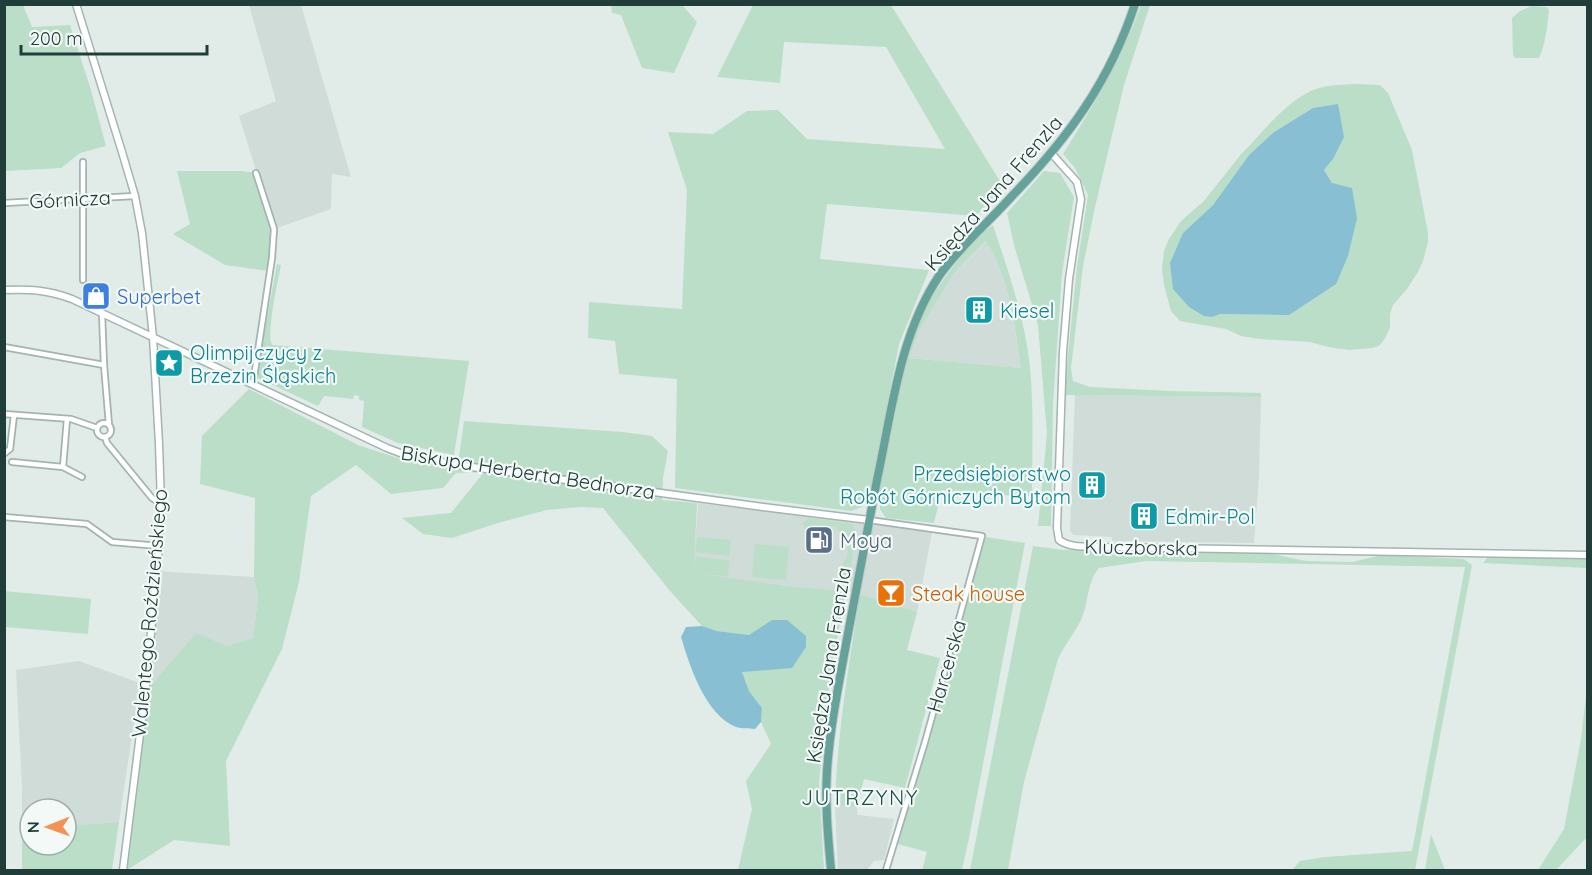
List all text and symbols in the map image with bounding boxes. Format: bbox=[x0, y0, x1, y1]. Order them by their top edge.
scale bar bbox=[21, 18, 207, 56]
text: 200 m bbox=[30, 27, 83, 50]
street label: Księdza Jana Frenzla bbox=[919, 110, 1067, 276]
street label: Górnicza bbox=[29, 184, 111, 214]
shop icon: Superbet bbox=[80, 280, 112, 312]
place label: Superbet bbox=[117, 284, 201, 309]
building icon: Kiesel bbox=[963, 294, 995, 326]
place label: Kiesel bbox=[1000, 298, 1054, 323]
place label: Olimpijczycy z Brzezin Śląskich bbox=[190, 340, 336, 388]
place icon: Olimpijczycy z Brzezin Śląskich bbox=[153, 347, 185, 379]
street label: Biskupa Herberta Bednorza bbox=[399, 440, 657, 504]
place label: Przedsiębiorstwo Robót Górniczych Bytom bbox=[840, 461, 1071, 509]
building icon: Przedsiębiorstwo Robót Górniczych Bytom bbox=[1076, 469, 1108, 501]
street label: Walentego Roździeńskiego bbox=[126, 488, 172, 738]
building icon: Edmir-Pol bbox=[1128, 500, 1160, 532]
place label: Edmir-Pol bbox=[1165, 504, 1255, 529]
fuel station icon: Moya bbox=[803, 524, 835, 556]
place label: Moya bbox=[840, 528, 892, 553]
street label: Kluczborska bbox=[1084, 534, 1198, 560]
street label: Księdza Jana Frenzla bbox=[800, 565, 856, 765]
bar icon: Steak house bbox=[875, 577, 907, 609]
place label: Steak house bbox=[912, 581, 1025, 606]
street label: Harcerska bbox=[921, 617, 971, 715]
district label: JUTRZYNY bbox=[801, 784, 919, 810]
north arrow bbox=[18, 797, 78, 857]
text: N bbox=[23, 821, 43, 833]

